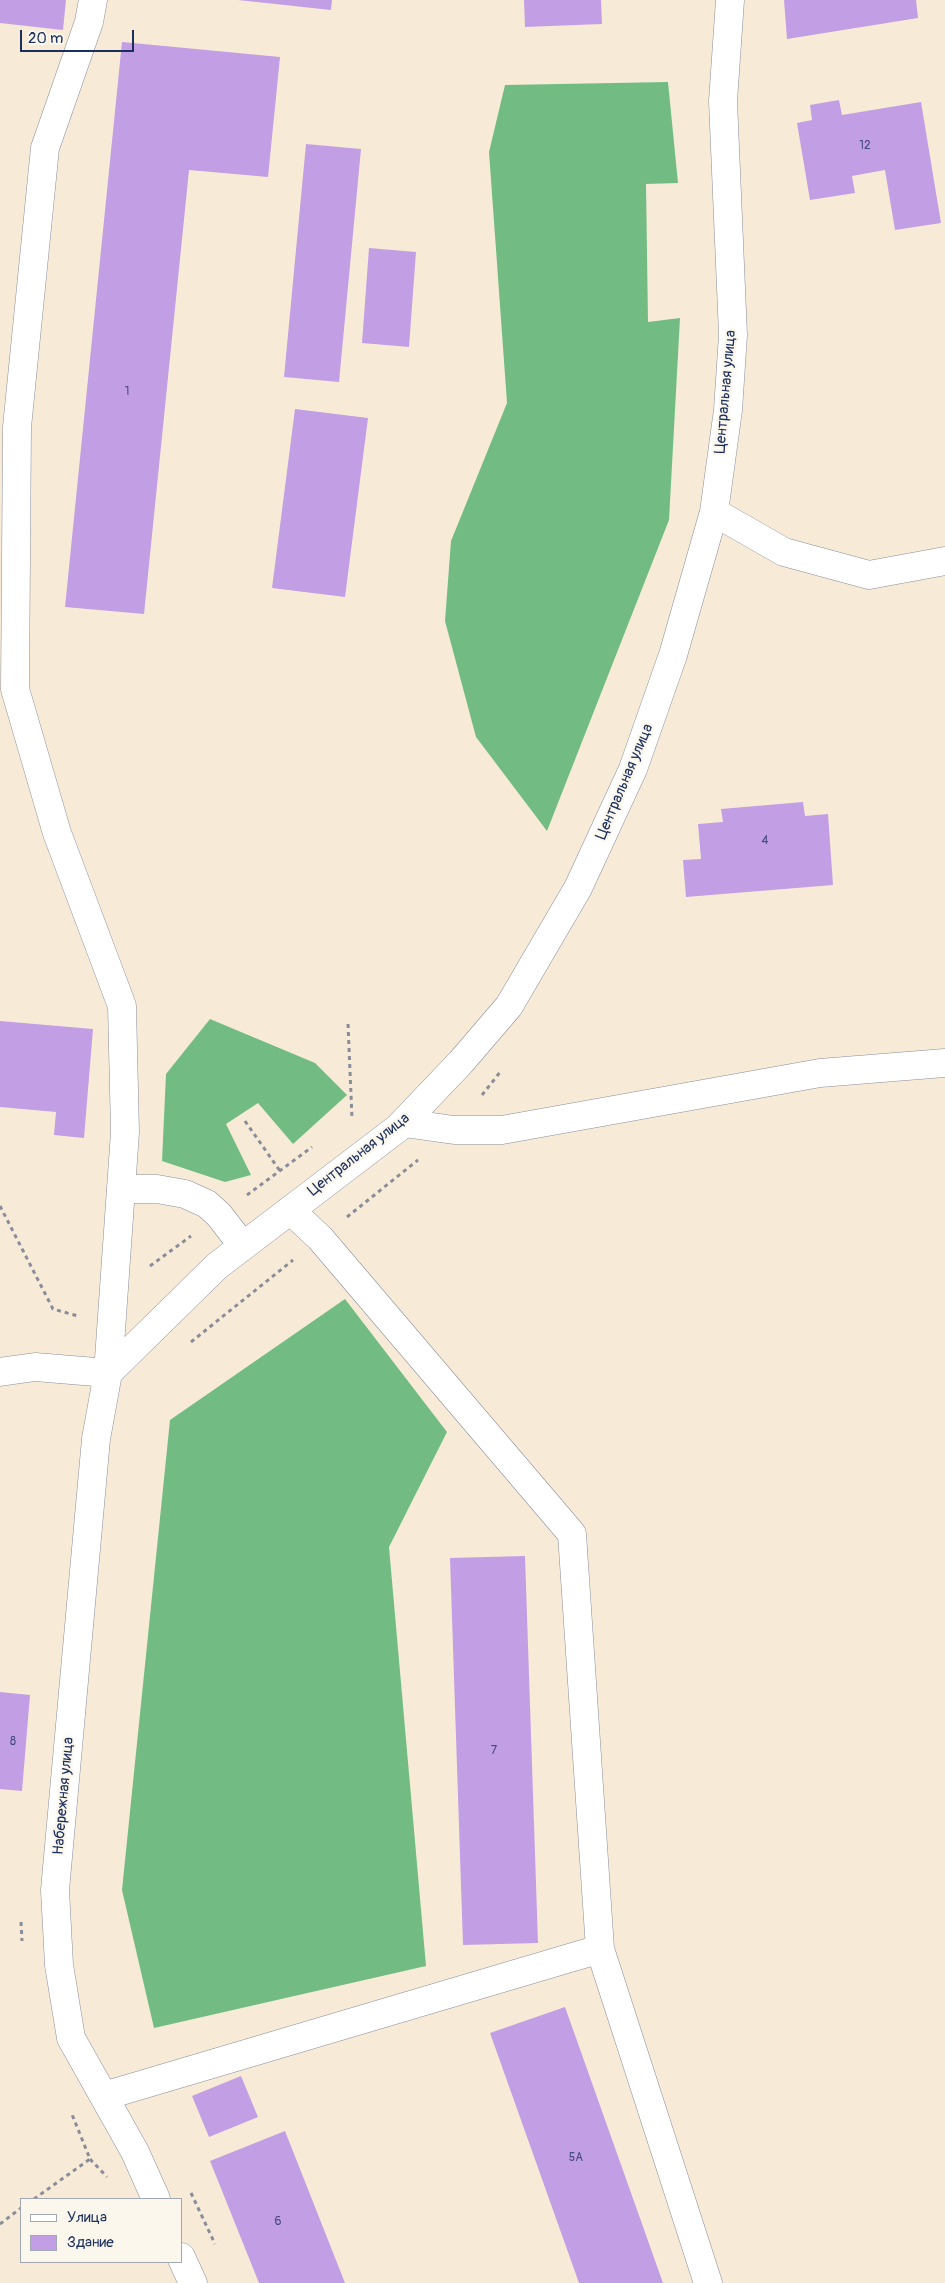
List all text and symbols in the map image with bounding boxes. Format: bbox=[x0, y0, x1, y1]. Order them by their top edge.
scale bar bbox=[22, 20, 136, 52]
text: 20 m bbox=[28, 29, 63, 48]
house number: 12 bbox=[859, 139, 871, 153]
street label: Центральная улица bbox=[712, 329, 740, 455]
house number: 1 bbox=[125, 385, 129, 399]
street label: Центральная улица bbox=[592, 721, 658, 843]
house number: 4 bbox=[762, 834, 768, 848]
street label: Центральная улица bbox=[305, 1110, 413, 1200]
house number: 8 bbox=[10, 1735, 16, 1749]
street label: Набережная улица bbox=[50, 1736, 78, 1856]
house number: 7 bbox=[491, 1744, 497, 1758]
house number: 5А bbox=[569, 2151, 583, 2165]
legend bbox=[20, 2198, 182, 2263]
text: Улица bbox=[67, 2208, 107, 2227]
house number: 6 bbox=[275, 2215, 281, 2229]
text: Здание bbox=[67, 2233, 114, 2252]

